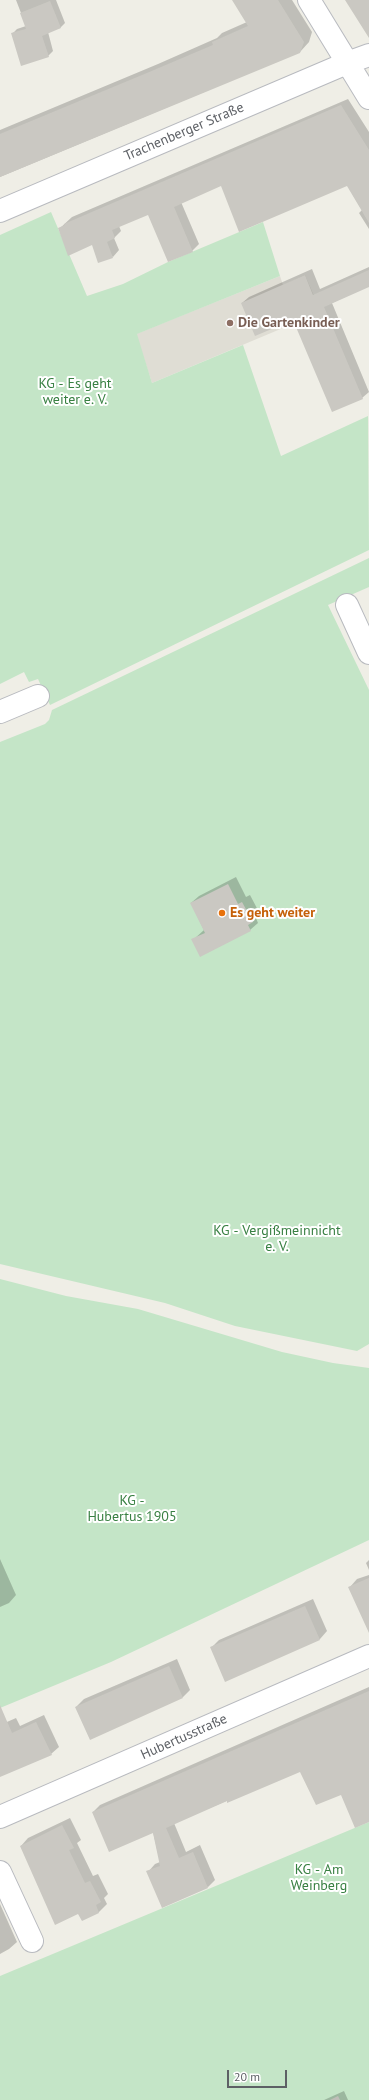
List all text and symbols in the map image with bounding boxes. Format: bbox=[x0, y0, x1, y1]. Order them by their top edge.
street label: Trachenberger Straße bbox=[122, 99, 246, 165]
place label: Die Gartenkinder bbox=[238, 315, 340, 331]
marker: Die Gartenkinder bbox=[225, 318, 235, 328]
park label: KG - Es geht weiter e. V. bbox=[38, 376, 112, 408]
place label: Es geht weiter bbox=[230, 905, 315, 921]
marker: Es geht weiter bbox=[217, 908, 227, 918]
park label: KG - Vergißmeinnicht e. V. bbox=[213, 1223, 341, 1256]
park label: KG - Hubertus 1905 bbox=[87, 1493, 177, 1526]
street label: Hubertusstraße bbox=[138, 1710, 230, 1764]
park label: KG - Am Weinberg bbox=[291, 1862, 347, 1894]
scale bar bbox=[229, 2062, 289, 2088]
text: 20 m bbox=[234, 2069, 260, 2084]

